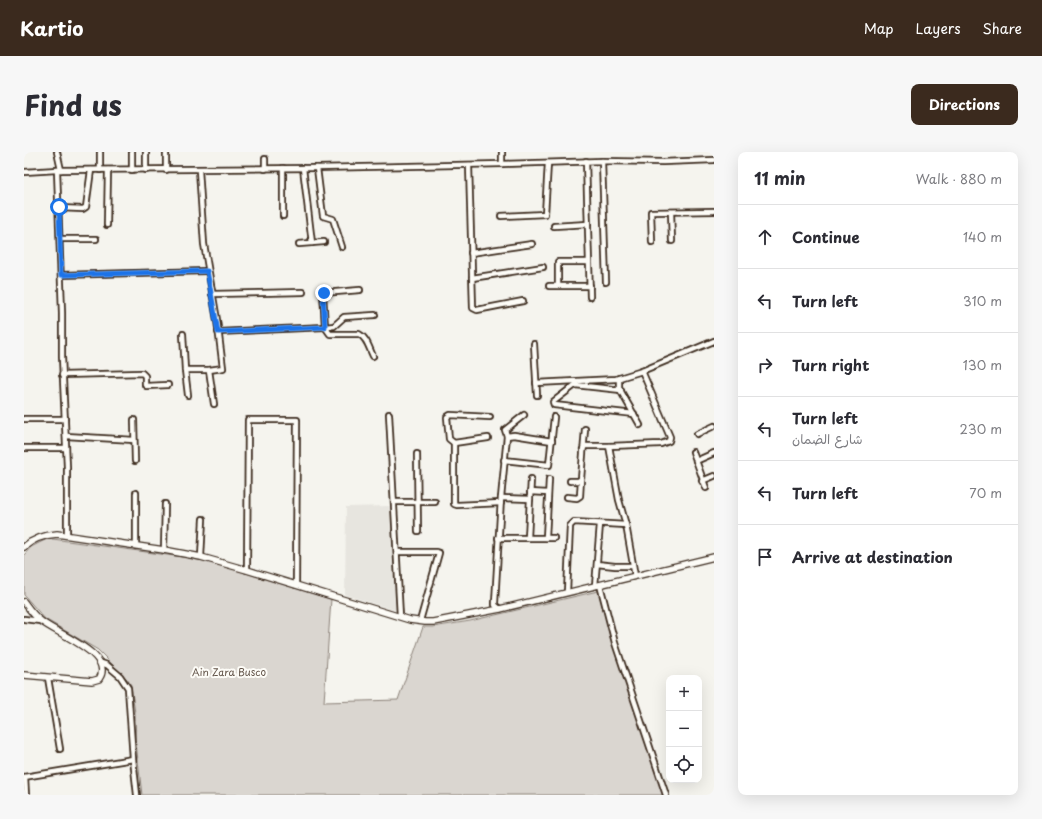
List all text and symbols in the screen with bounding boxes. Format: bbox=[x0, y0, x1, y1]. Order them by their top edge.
text: Kartio bbox=[20, 14, 83, 42]
text: Map bbox=[864, 18, 894, 39]
text: Layers bbox=[916, 18, 961, 39]
text: Share bbox=[983, 18, 1022, 39]
text: Find us bbox=[24, 83, 122, 126]
button: Directions bbox=[911, 84, 1018, 125]
text: 11 min bbox=[754, 165, 806, 191]
text: Walk · 880 m bbox=[916, 169, 1002, 188]
route start bbox=[50, 198, 68, 216]
text: Continue bbox=[792, 225, 860, 248]
icon: ahead bbox=[754, 226, 776, 248]
text: 140 m bbox=[963, 227, 1002, 246]
route end bbox=[315, 284, 333, 302]
text: Turn left bbox=[792, 289, 858, 312]
icon: left bbox=[754, 290, 776, 312]
text: 310 m bbox=[963, 291, 1002, 310]
text: Turn right bbox=[792, 353, 869, 376]
icon: right bbox=[754, 354, 776, 376]
text: 130 m bbox=[963, 355, 1002, 374]
text: Turn left bbox=[792, 406, 858, 429]
icon: left bbox=[754, 418, 776, 440]
text: 230 m bbox=[960, 419, 1002, 438]
text: شارع الضمان bbox=[792, 429, 863, 448]
text: Turn left bbox=[792, 481, 858, 504]
icon: left bbox=[754, 482, 776, 504]
text: 70 m bbox=[969, 483, 1002, 502]
text: Arrive at destination bbox=[792, 545, 953, 568]
icon: arrive bbox=[754, 546, 776, 568]
park label: Ain Zara Busco bbox=[192, 664, 266, 679]
map controls bbox=[666, 675, 702, 783]
button: + bbox=[666, 675, 702, 711]
button: − bbox=[666, 711, 702, 747]
button: locate bbox=[666, 747, 702, 783]

